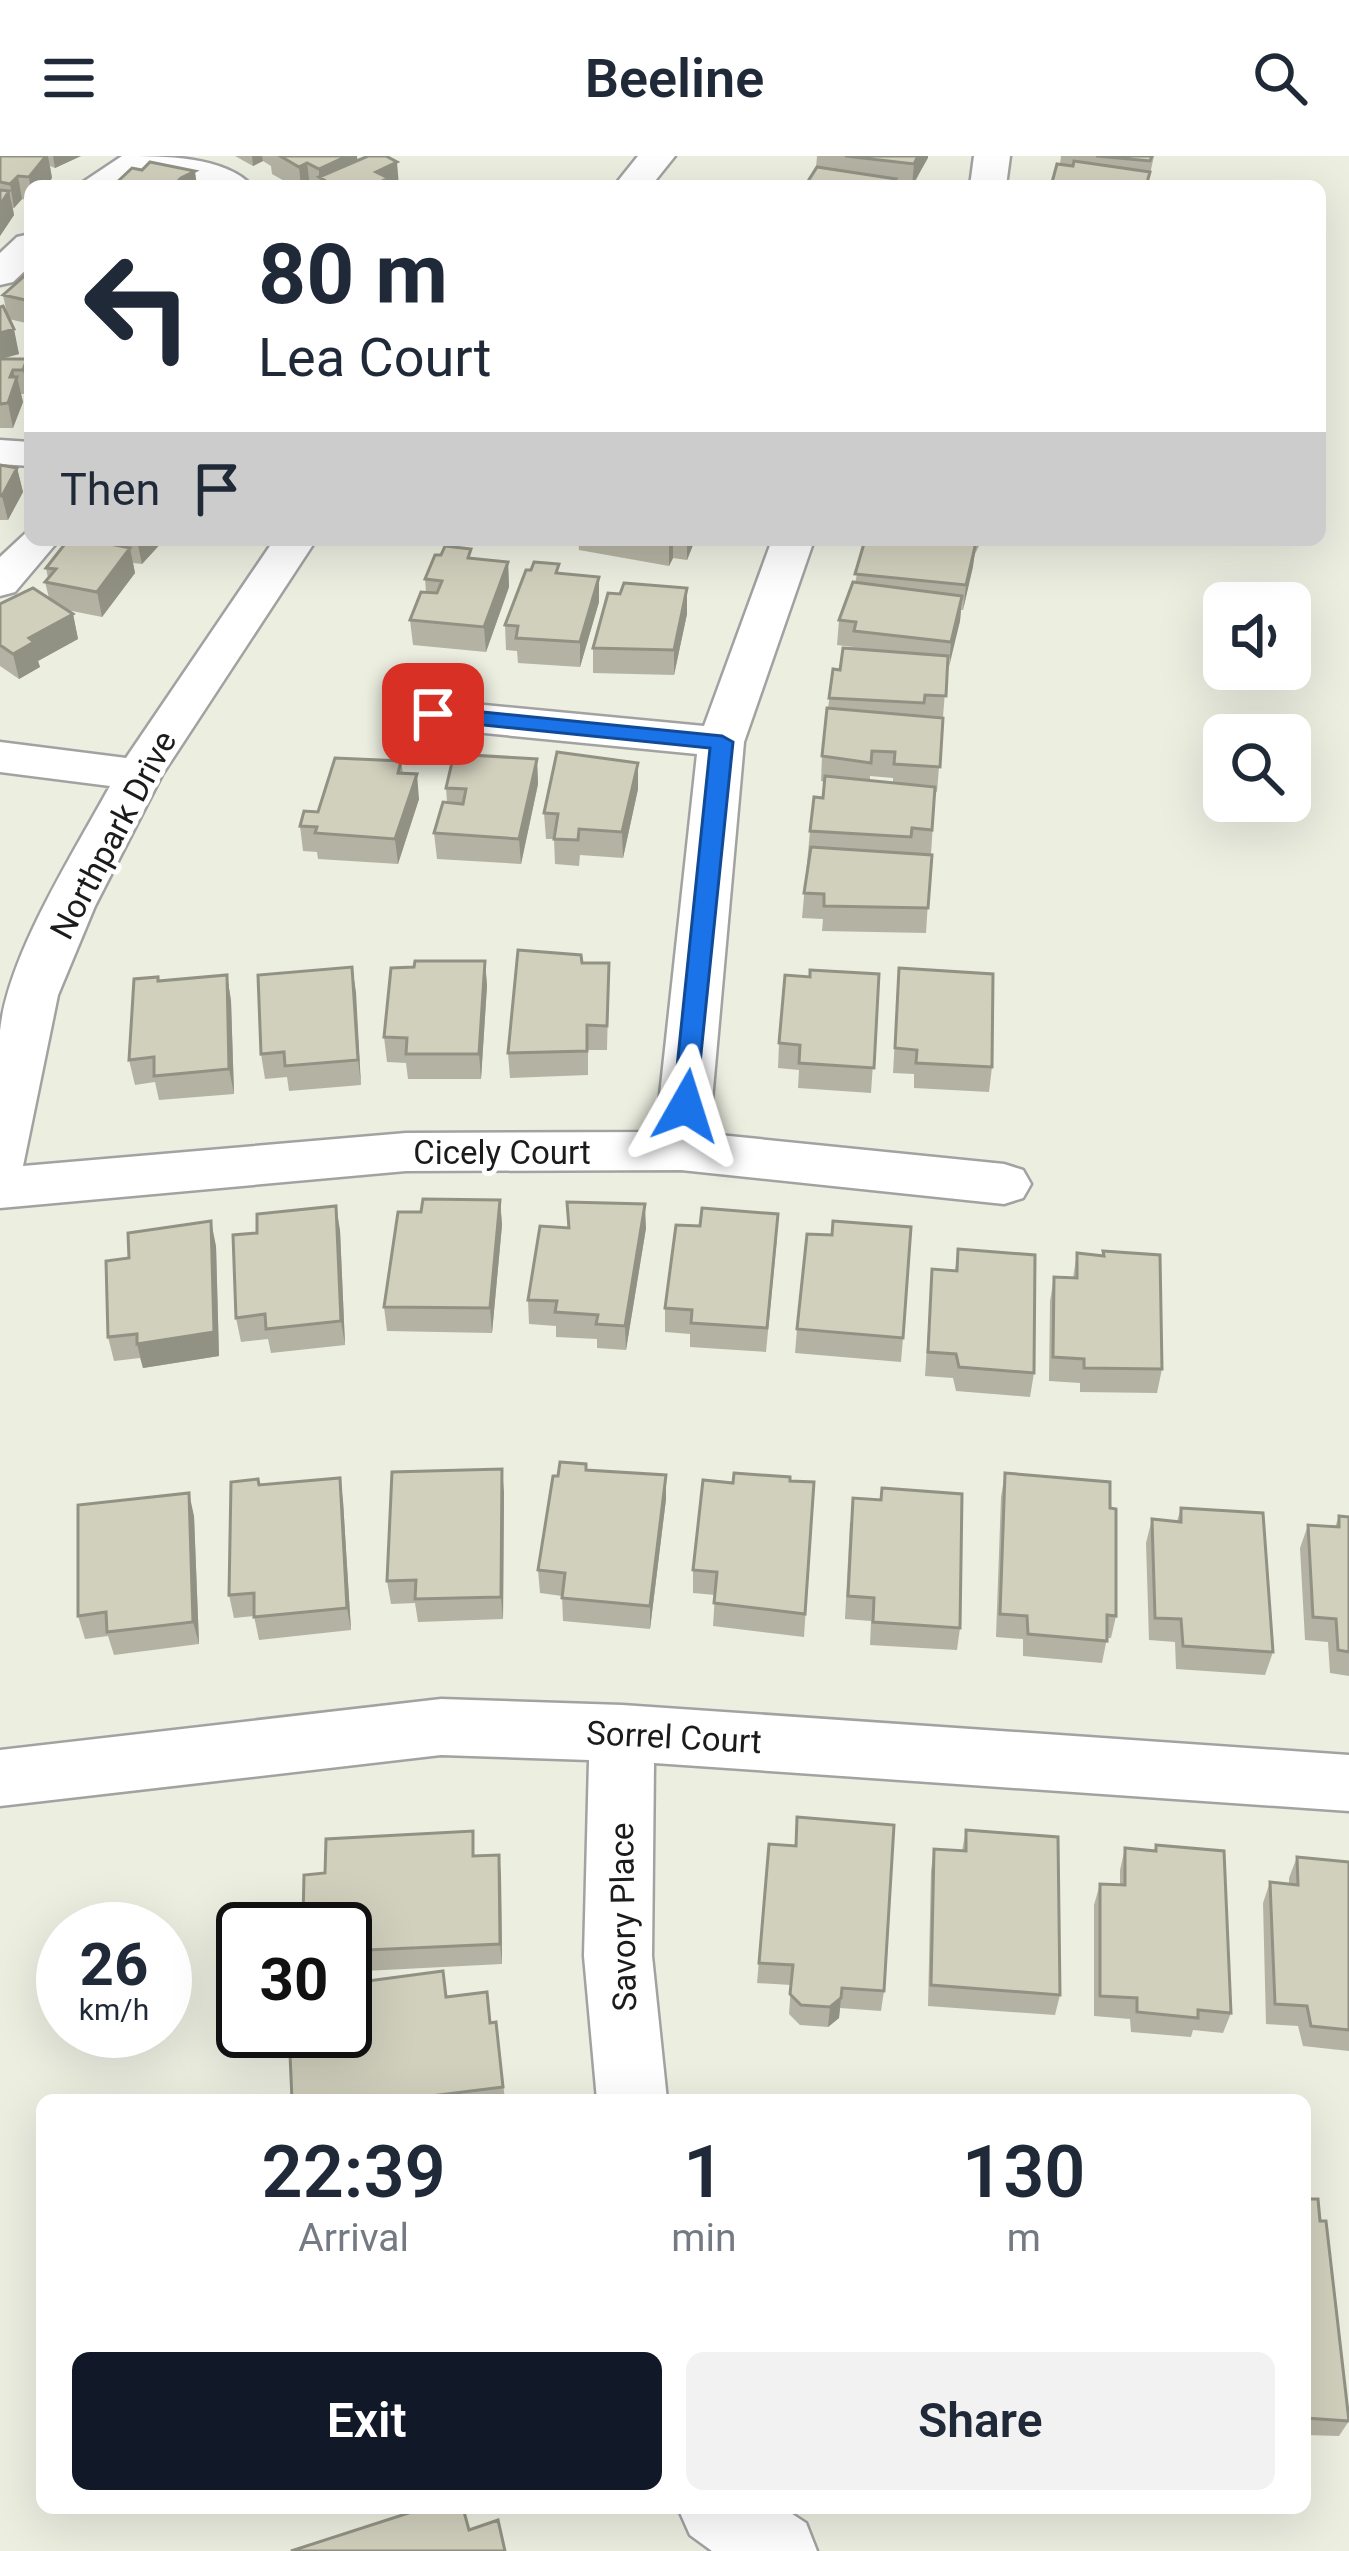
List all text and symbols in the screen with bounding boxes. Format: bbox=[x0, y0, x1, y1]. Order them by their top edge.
icon: menu bbox=[36, 45, 102, 111]
icon: search bbox=[1247, 45, 1313, 111]
text: Beeline bbox=[585, 47, 764, 110]
text: 80 m bbox=[258, 225, 448, 324]
icon: left bbox=[60, 228, 216, 384]
text: Lea Court bbox=[258, 326, 491, 389]
icon: arrive bbox=[184, 456, 250, 522]
text: Then bbox=[60, 463, 160, 516]
map controls bbox=[1203, 582, 1311, 822]
button: sound bbox=[1203, 582, 1311, 690]
pin bbox=[382, 663, 484, 765]
icon: arrive bbox=[400, 681, 466, 747]
button: search bbox=[1203, 714, 1311, 822]
street label: Northpark Drive bbox=[42, 724, 184, 946]
position arrow bbox=[623, 1043, 749, 1169]
street label: Cicely Court bbox=[413, 1133, 591, 1172]
street label: Sorrel Court bbox=[585, 1713, 763, 1761]
street label: Savory Place bbox=[602, 1822, 644, 2012]
speed limit sign: 30 bbox=[216, 1902, 372, 2058]
text: 26 bbox=[80, 1929, 148, 2000]
text: km/h bbox=[79, 1992, 149, 2027]
text: 22:39 bbox=[262, 2130, 446, 2215]
text: 1 bbox=[683, 2130, 724, 2215]
text: 130 bbox=[962, 2130, 1085, 2215]
text: Arrival bbox=[298, 2215, 409, 2261]
text: min bbox=[671, 2215, 736, 2261]
text: m bbox=[1007, 2215, 1041, 2261]
button: Exit bbox=[72, 2352, 662, 2490]
button: Share bbox=[686, 2352, 1275, 2490]

